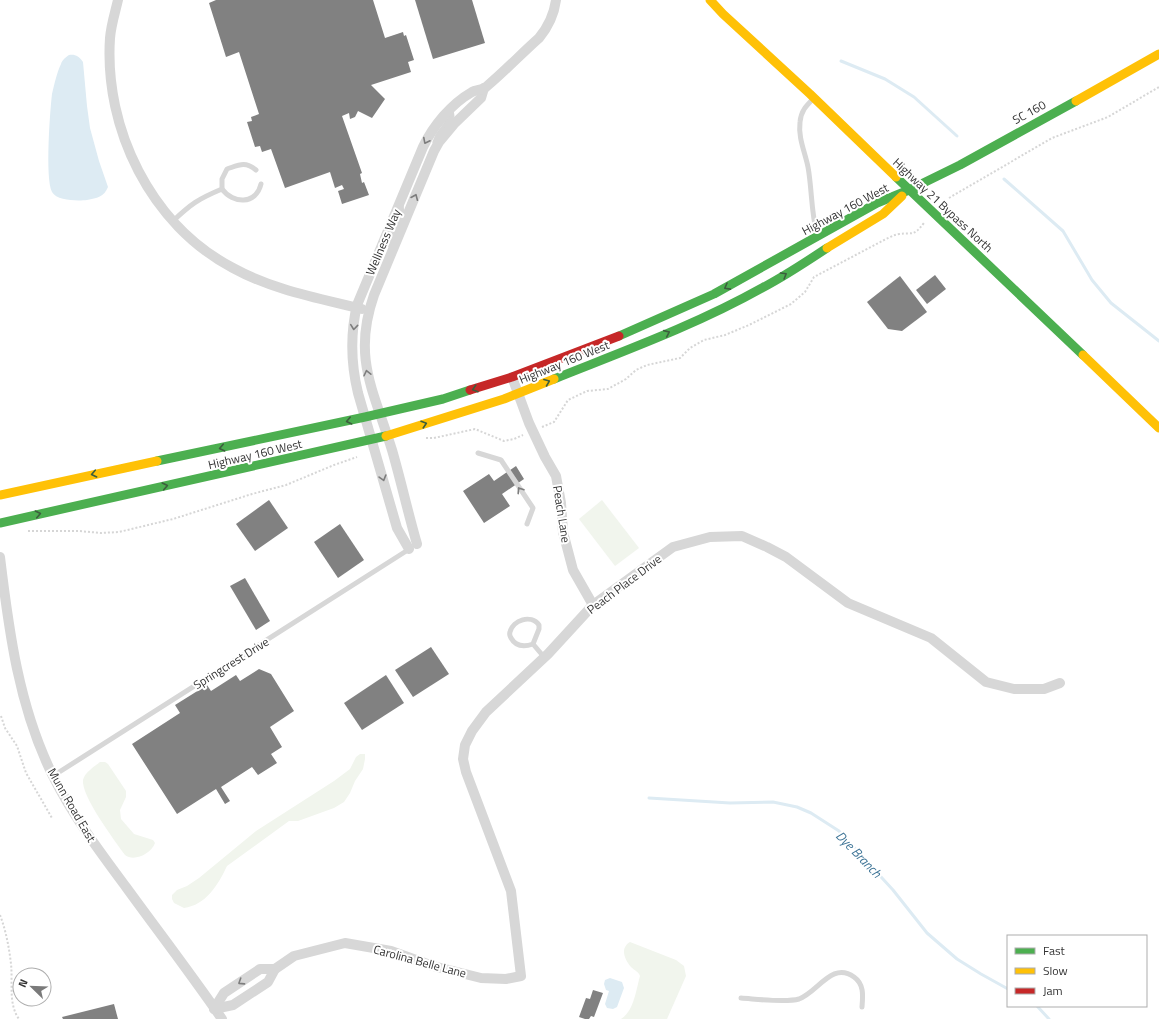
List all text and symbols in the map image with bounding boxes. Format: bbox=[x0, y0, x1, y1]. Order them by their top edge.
street label: SC 160 bbox=[1009, 95, 1050, 129]
one-way arrow bbox=[423, 137, 431, 144]
street label: Highway 21 Bypass North bbox=[889, 153, 997, 257]
street label: Highway 160 West bbox=[798, 178, 892, 240]
one-way arrow bbox=[410, 193, 418, 200]
street label: Wellness Way bbox=[360, 206, 406, 278]
one-way arrow bbox=[780, 273, 787, 280]
one-way arrow bbox=[724, 283, 731, 290]
one-way arrow bbox=[349, 324, 358, 330]
one-way arrow bbox=[663, 330, 671, 338]
street label: Highway 160 West bbox=[516, 335, 613, 389]
one-way arrow bbox=[364, 370, 372, 376]
one-way arrow bbox=[543, 378, 550, 386]
one-way arrow bbox=[472, 384, 479, 393]
one-way arrow bbox=[346, 416, 352, 424]
one-way arrow bbox=[420, 420, 427, 429]
street label: Highway 160 West bbox=[206, 434, 305, 474]
one-way arrow bbox=[218, 443, 225, 451]
one-way arrow bbox=[91, 470, 98, 478]
one-way arrow bbox=[378, 474, 387, 481]
one-way arrow bbox=[162, 483, 168, 491]
street label: Peach Lane bbox=[548, 484, 576, 544]
one-way arrow bbox=[517, 487, 525, 494]
one-way arrow bbox=[35, 511, 41, 519]
street label: Peach Place Drive bbox=[583, 549, 665, 619]
street label: Springcrest Drive bbox=[189, 632, 273, 694]
street label: Munn Road East bbox=[43, 764, 101, 846]
water label: Dye Branch bbox=[831, 826, 887, 882]
legend bbox=[1007, 935, 1147, 1007]
street label: Carolina Belle Lane bbox=[371, 939, 469, 983]
text: Fast bbox=[1043, 941, 1066, 960]
text: Slow bbox=[1043, 961, 1068, 980]
north arrow bbox=[12, 967, 52, 1007]
text: N bbox=[14, 976, 32, 990]
one-way arrow bbox=[238, 977, 245, 985]
text: Jam bbox=[1043, 981, 1063, 1000]

